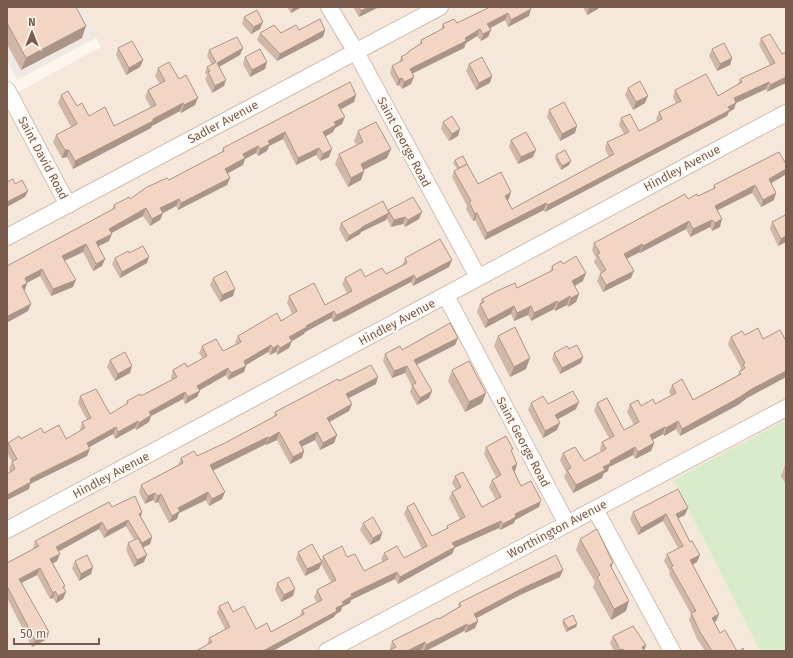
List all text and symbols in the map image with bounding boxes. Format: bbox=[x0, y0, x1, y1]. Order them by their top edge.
north arrow bbox=[12, 12, 52, 52]
text: N bbox=[28, 16, 36, 29]
street label: Saint George Road bbox=[374, 95, 434, 189]
street label: Sadler Avenue bbox=[185, 98, 261, 146]
street label: Saint David Road bbox=[15, 114, 71, 202]
street label: Hindley Avenue bbox=[641, 142, 723, 194]
street label: Hindley Avenue bbox=[356, 296, 438, 348]
street label: Saint George Road bbox=[493, 395, 553, 489]
street label: Hindley Avenue bbox=[70, 449, 152, 501]
street label: Worthington Avenue bbox=[505, 497, 609, 561]
scale bar bbox=[14, 620, 99, 646]
text: 50 m bbox=[20, 627, 46, 641]

